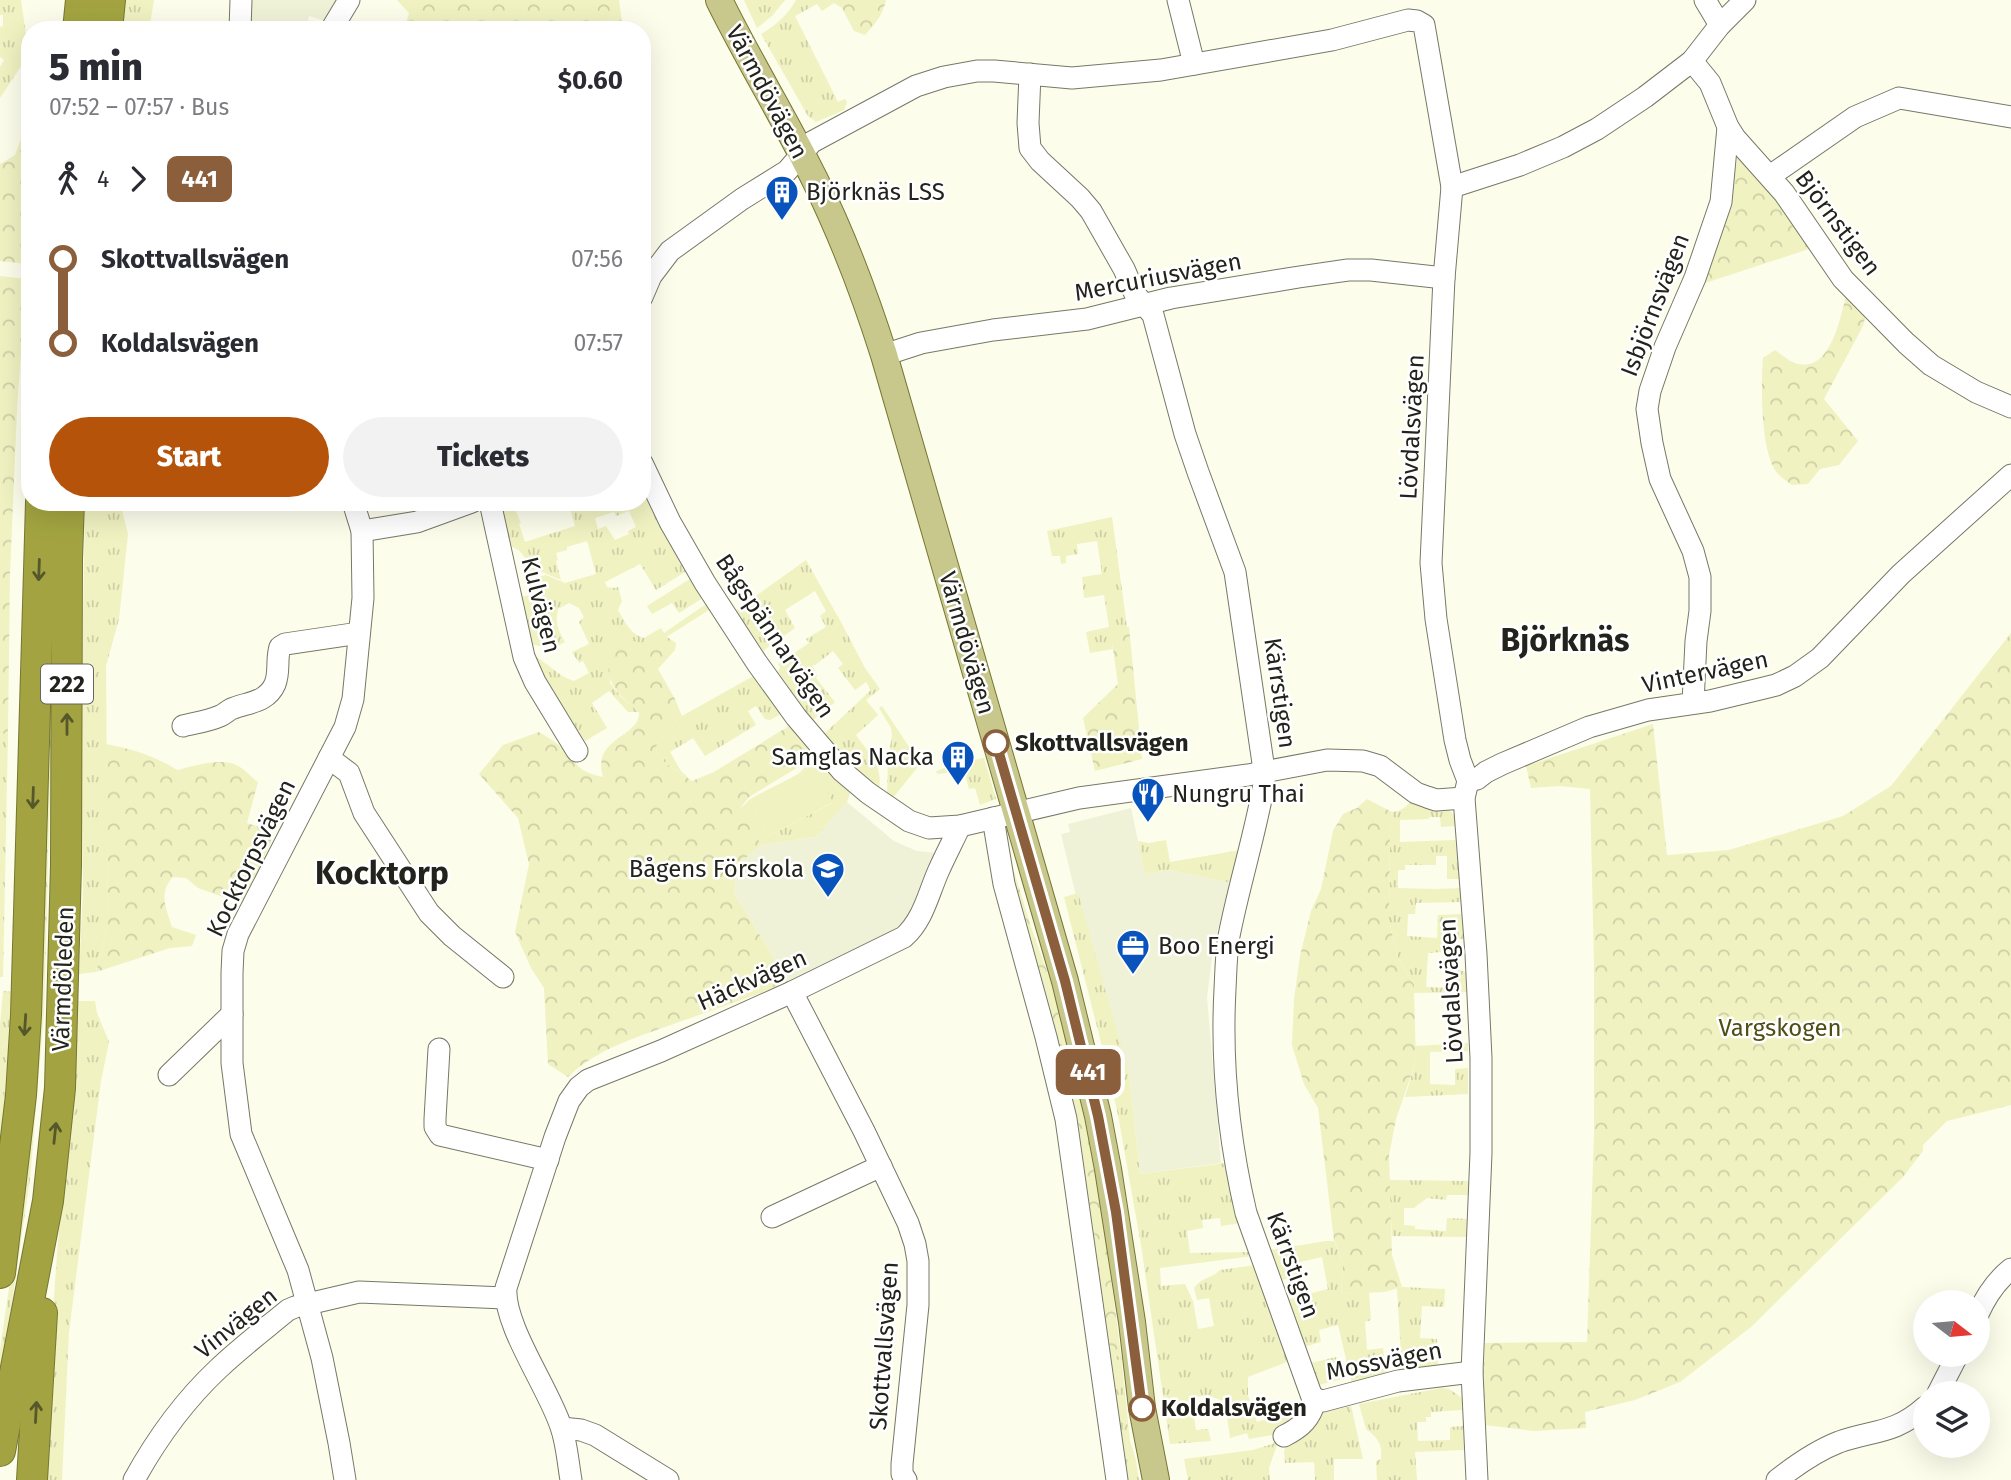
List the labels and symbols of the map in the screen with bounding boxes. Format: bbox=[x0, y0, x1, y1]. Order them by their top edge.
street label: Värmdövägen bbox=[720, 21, 814, 163]
street label: Björnstigen bbox=[1789, 165, 1887, 281]
building icon: Björknäs LSS bbox=[763, 173, 801, 222]
place label: Björknäs LSS bbox=[806, 178, 945, 206]
street label: Isbjörnsvägen bbox=[1615, 230, 1695, 380]
street label: Mercuriusvägen bbox=[1072, 247, 1244, 307]
street label: Lövdalsvägen bbox=[1394, 354, 1430, 500]
street label: Bågspännarvägen bbox=[710, 549, 840, 723]
street label: Kulvägen bbox=[516, 554, 566, 656]
one-way arrow bbox=[32, 559, 45, 582]
street label: Värmdövägen bbox=[933, 568, 1001, 718]
district label: Björknäs bbox=[1500, 621, 1630, 659]
street label: Kärrstigen bbox=[1258, 636, 1302, 750]
street label: Vintervägen bbox=[1639, 645, 1771, 699]
road number: 222 bbox=[41, 664, 93, 704]
one-way arrow bbox=[60, 712, 74, 735]
place label: Skottvallsvägen bbox=[1015, 729, 1189, 757]
marker: Skottvallsvägen bbox=[983, 730, 1009, 756]
building icon: Samglas Nacka bbox=[939, 738, 977, 787]
place label: Samglas Nacka bbox=[772, 743, 934, 771]
street label: Kocktorpsvägen bbox=[201, 775, 301, 941]
restaurant icon: Nungru Thai bbox=[1129, 775, 1167, 824]
place label: Nungru Thai bbox=[1172, 780, 1305, 808]
one-way arrow bbox=[26, 786, 39, 809]
school or university icon: Bågens Förskola bbox=[809, 850, 847, 899]
district label: Kocktorp bbox=[315, 854, 449, 892]
place label: Bågens Förskola bbox=[629, 855, 804, 883]
street label: Värmdöleden bbox=[46, 906, 80, 1052]
street label: Lövdalsvägen bbox=[1433, 918, 1469, 1064]
office icon: Boo Energi bbox=[1114, 927, 1152, 976]
place label: Boo Energi bbox=[1158, 932, 1275, 960]
street label: Häckvägen bbox=[693, 943, 811, 1017]
one-way arrow bbox=[18, 1013, 31, 1036]
park label: Vargskogen bbox=[1718, 1014, 1842, 1042]
line badge: 441 bbox=[1048, 1049, 1128, 1095]
one-way arrow bbox=[49, 1122, 62, 1144]
street label: Kärrstigen bbox=[1261, 1208, 1325, 1322]
street label: Skottvallsvägen bbox=[864, 1261, 904, 1431]
street label: Vinvägen bbox=[189, 1281, 283, 1365]
north arrow bbox=[1913, 1290, 1990, 1367]
street label: Mossvägen bbox=[1323, 1336, 1445, 1386]
place label: Koldalsvägen bbox=[1161, 1394, 1307, 1422]
marker: Koldalsvägen bbox=[1129, 1395, 1155, 1421]
one-way arrow bbox=[30, 1401, 43, 1424]

